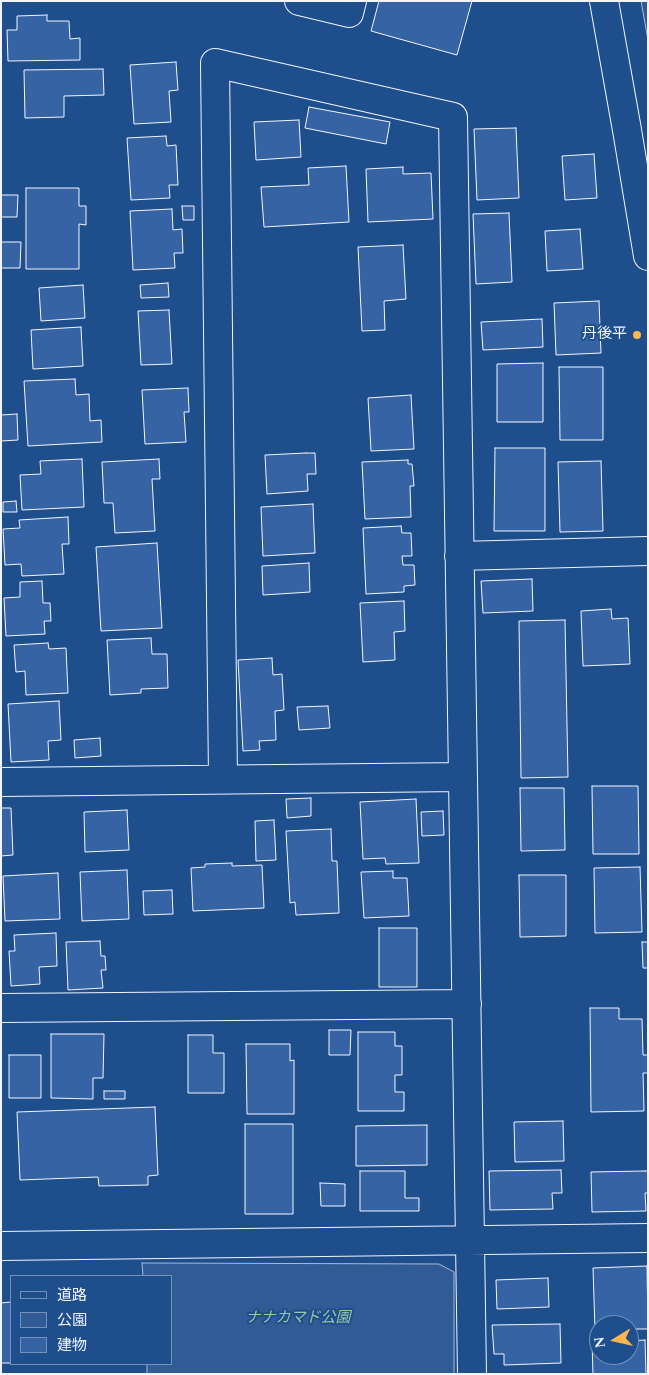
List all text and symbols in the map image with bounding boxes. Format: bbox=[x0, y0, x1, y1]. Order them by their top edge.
place label: 丹後平 bbox=[582, 326, 627, 344]
marker: 丹後平 bbox=[631, 329, 643, 341]
legend bbox=[10, 1275, 172, 1365]
text: 道路 bbox=[57, 1284, 87, 1307]
text: 公園 bbox=[57, 1309, 87, 1332]
park label: ナナカマド公園 bbox=[246, 1310, 350, 1328]
north arrow bbox=[589, 1315, 639, 1365]
text: 建物 bbox=[57, 1334, 87, 1357]
text: N bbox=[588, 1335, 611, 1350]

